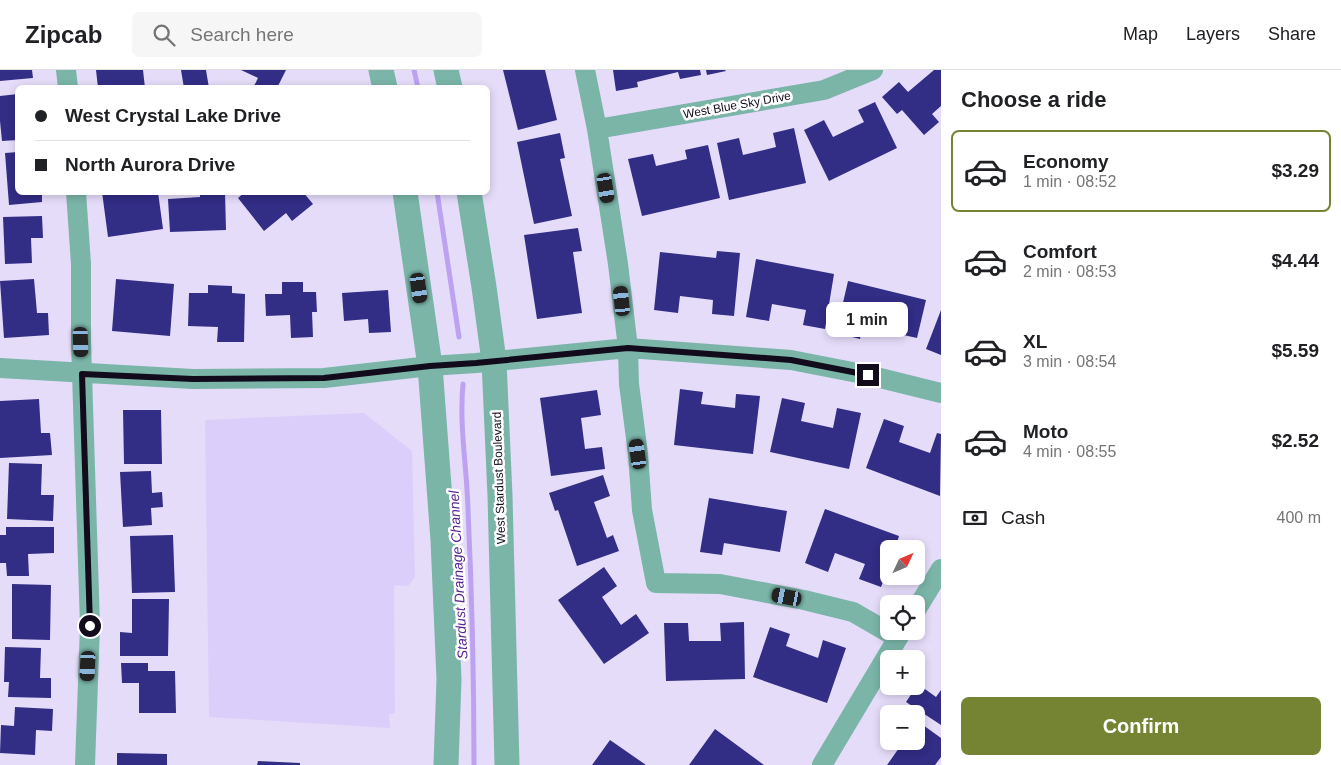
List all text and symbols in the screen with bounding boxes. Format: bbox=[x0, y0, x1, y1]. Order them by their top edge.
search box bbox=[132, 12, 482, 57]
text: Zipcab bbox=[25, 21, 102, 48]
icon: search bbox=[150, 21, 178, 49]
text: Search here bbox=[190, 24, 294, 45]
text: Map bbox=[1123, 24, 1158, 44]
text: Layers bbox=[1186, 24, 1240, 44]
text: Share bbox=[1268, 24, 1316, 44]
text: Choose a ride bbox=[961, 87, 1106, 112]
street label: West Blue Sky Drive bbox=[682, 89, 792, 121]
text: West Crystal Lake Drive bbox=[65, 105, 281, 126]
icon: car bbox=[963, 149, 1008, 194]
text: Economy bbox=[1023, 151, 1109, 172]
text: North Aurora Drive bbox=[65, 154, 235, 175]
text: $3.29 bbox=[1271, 160, 1319, 181]
car bbox=[596, 172, 615, 204]
text: 1 min · 08:52 bbox=[1023, 173, 1116, 190]
icon: car bbox=[963, 239, 1008, 284]
text: Comfort bbox=[1023, 241, 1097, 262]
text: $4.44 bbox=[1271, 250, 1319, 271]
text: 2 min · 08:53 bbox=[1023, 263, 1116, 280]
car bbox=[409, 272, 428, 304]
car bbox=[612, 285, 631, 317]
callout: 1 min bbox=[827, 302, 909, 338]
text: 1 min bbox=[846, 311, 888, 328]
car bbox=[72, 327, 89, 357]
icon: car bbox=[963, 329, 1008, 374]
text: XL bbox=[1023, 331, 1047, 352]
text: $5.59 bbox=[1271, 340, 1319, 361]
text: 3 min · 08:54 bbox=[1023, 353, 1116, 370]
route end bbox=[857, 364, 879, 386]
street label: West Stardust Boulevard bbox=[490, 412, 508, 544]
icon: car bbox=[963, 419, 1008, 464]
text: Moto bbox=[1023, 421, 1068, 442]
text: $2.52 bbox=[1271, 430, 1319, 451]
car bbox=[628, 438, 647, 470]
text: 4 min · 08:55 bbox=[1023, 443, 1116, 460]
water label: Stardust Drainage Channel bbox=[446, 489, 470, 660]
icon: cash bbox=[961, 504, 989, 532]
text: Cash bbox=[1001, 507, 1045, 528]
text: 400 m bbox=[1277, 509, 1321, 526]
north arrow bbox=[880, 540, 925, 585]
map controls bbox=[880, 540, 925, 750]
car bbox=[770, 587, 803, 607]
button: locate bbox=[880, 595, 925, 640]
route start bbox=[79, 615, 101, 637]
button: + bbox=[880, 650, 925, 695]
car bbox=[79, 651, 96, 681]
button: Confirm bbox=[961, 697, 1321, 755]
button: − bbox=[880, 705, 925, 750]

